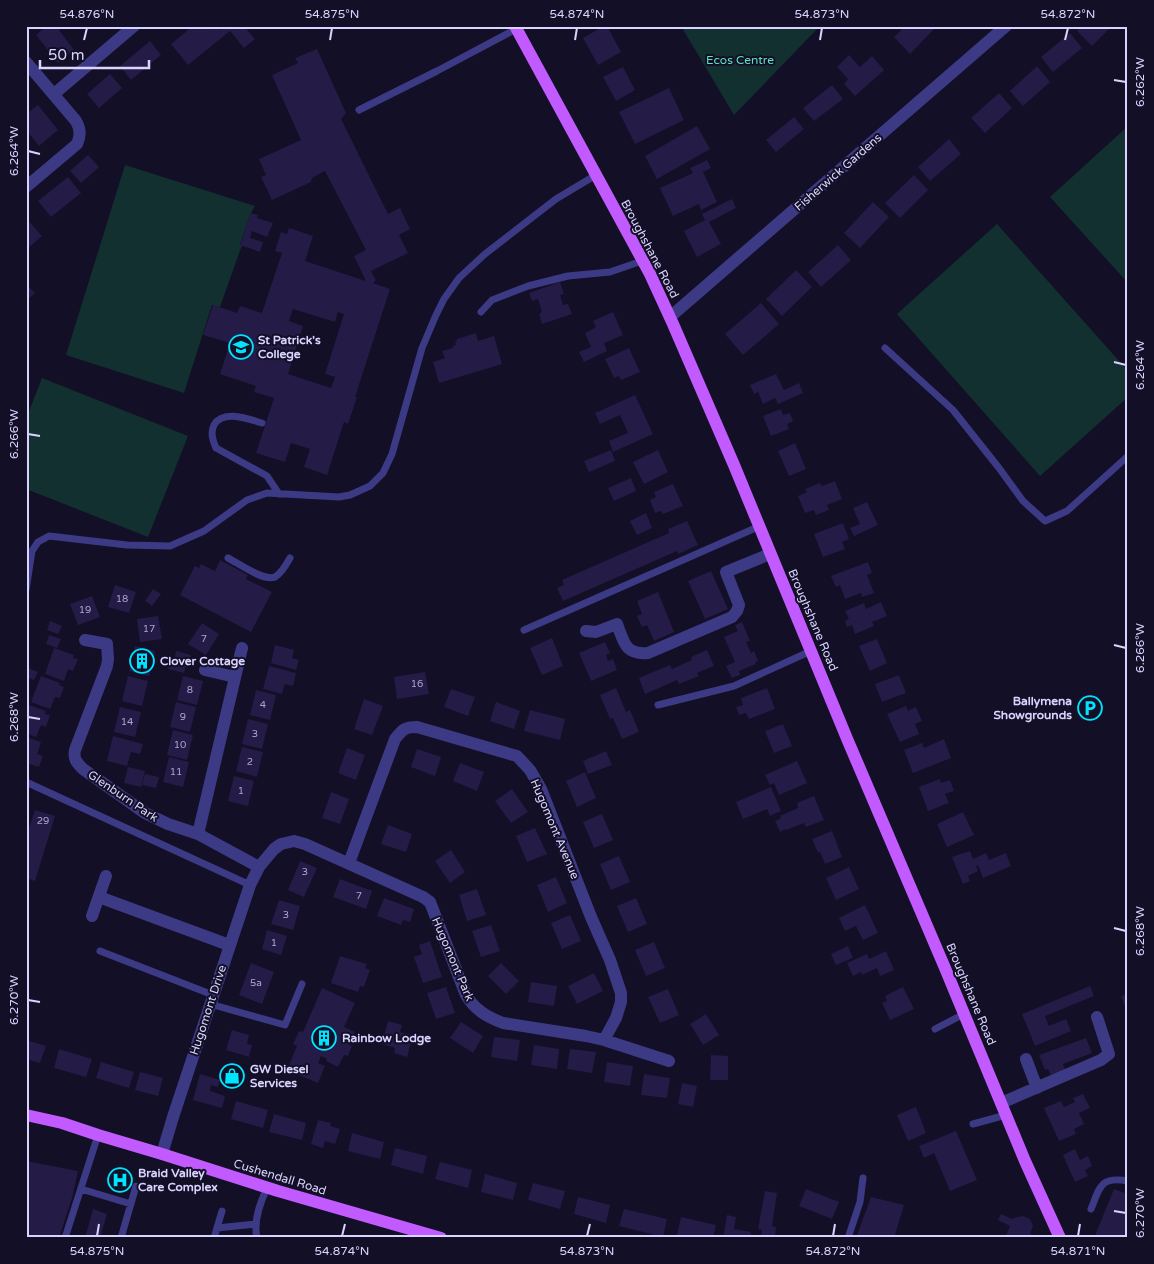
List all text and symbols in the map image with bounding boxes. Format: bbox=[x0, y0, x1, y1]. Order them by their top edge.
text: 54.876°N bbox=[60, 7, 114, 21]
text: 54.875°N bbox=[305, 7, 359, 21]
text: 54.874°N bbox=[550, 7, 604, 21]
text: 54.873°N bbox=[795, 7, 849, 21]
text: 54.872°N bbox=[1041, 7, 1095, 21]
scale bar bbox=[40, 38, 149, 70]
text: 50 m bbox=[48, 46, 85, 64]
park label: Ecos Centre bbox=[706, 53, 774, 67]
text: 6.262°W bbox=[1133, 57, 1147, 107]
text: 6.264°W bbox=[7, 126, 21, 176]
street label: Fisherwick Gardens bbox=[792, 130, 885, 214]
street label: Broughshane Road bbox=[618, 197, 682, 301]
place label: St Patrick's College bbox=[258, 333, 321, 362]
school or university icon: St Patrick's College bbox=[228, 334, 254, 360]
text: 6.264°W bbox=[1133, 340, 1147, 390]
text: 6.266°W bbox=[7, 409, 21, 459]
street label: Broughshane Road bbox=[785, 567, 841, 673]
house number: 18 bbox=[116, 593, 128, 605]
house number: 19 bbox=[79, 604, 91, 616]
house number: 17 bbox=[143, 623, 155, 635]
text: 6.266°W bbox=[1133, 623, 1147, 673]
house number: 7 bbox=[201, 633, 207, 645]
building icon: Clover Cottage bbox=[129, 648, 155, 674]
place label: Clover Cottage bbox=[160, 654, 245, 669]
house number: 16 bbox=[411, 678, 423, 690]
house number: 8 bbox=[187, 684, 193, 696]
text: 6.268°W bbox=[7, 692, 21, 742]
place label: Ballymena Showgrounds bbox=[994, 694, 1072, 723]
parking icon: Ballymena Showgrounds bbox=[1077, 695, 1103, 721]
house number: 4 bbox=[260, 699, 266, 711]
house number: 9 bbox=[180, 711, 186, 723]
house number: 14 bbox=[121, 716, 133, 728]
house number: 3 bbox=[252, 728, 258, 740]
house number: 10 bbox=[174, 739, 186, 751]
house number: 2 bbox=[247, 756, 253, 768]
house number: 11 bbox=[170, 766, 182, 778]
street label: Glenburn Park bbox=[85, 767, 161, 825]
street label: Hugomont Avenue bbox=[528, 777, 582, 881]
house number: 1 bbox=[238, 785, 244, 797]
house number: 29 bbox=[37, 815, 49, 827]
house number: 3 bbox=[302, 866, 308, 878]
house number: 7 bbox=[356, 890, 362, 902]
text: 6.268°W bbox=[1133, 906, 1147, 956]
house number: 3 bbox=[283, 909, 289, 921]
street label: Hugomont Park bbox=[429, 915, 477, 1004]
house number: 1 bbox=[271, 937, 277, 949]
street label: Broughshane Road bbox=[943, 941, 999, 1047]
street label: Hugomont Drive bbox=[187, 963, 229, 1057]
text: 6.270°W bbox=[7, 975, 21, 1025]
house number: 5a bbox=[250, 977, 262, 989]
building icon: Rainbow Lodge bbox=[311, 1025, 337, 1051]
place label: Rainbow Lodge bbox=[342, 1031, 431, 1046]
place label: GW Diesel Services bbox=[250, 1062, 309, 1090]
shop icon: GW Diesel Services bbox=[219, 1063, 245, 1089]
street label: Cushendall Road bbox=[232, 1156, 328, 1198]
place label: Braid Valley Care Complex bbox=[138, 1166, 218, 1195]
hospital icon: Braid Valley Care Complex bbox=[107, 1167, 133, 1193]
text: 6.270°W bbox=[1133, 1188, 1147, 1238]
text: 54.875°N bbox=[70, 1244, 124, 1258]
text: 54.874°N bbox=[315, 1244, 369, 1258]
text: 54.873°N bbox=[560, 1244, 614, 1258]
text: 54.872°N bbox=[806, 1244, 860, 1258]
text: 54.871°N bbox=[1051, 1244, 1105, 1258]

